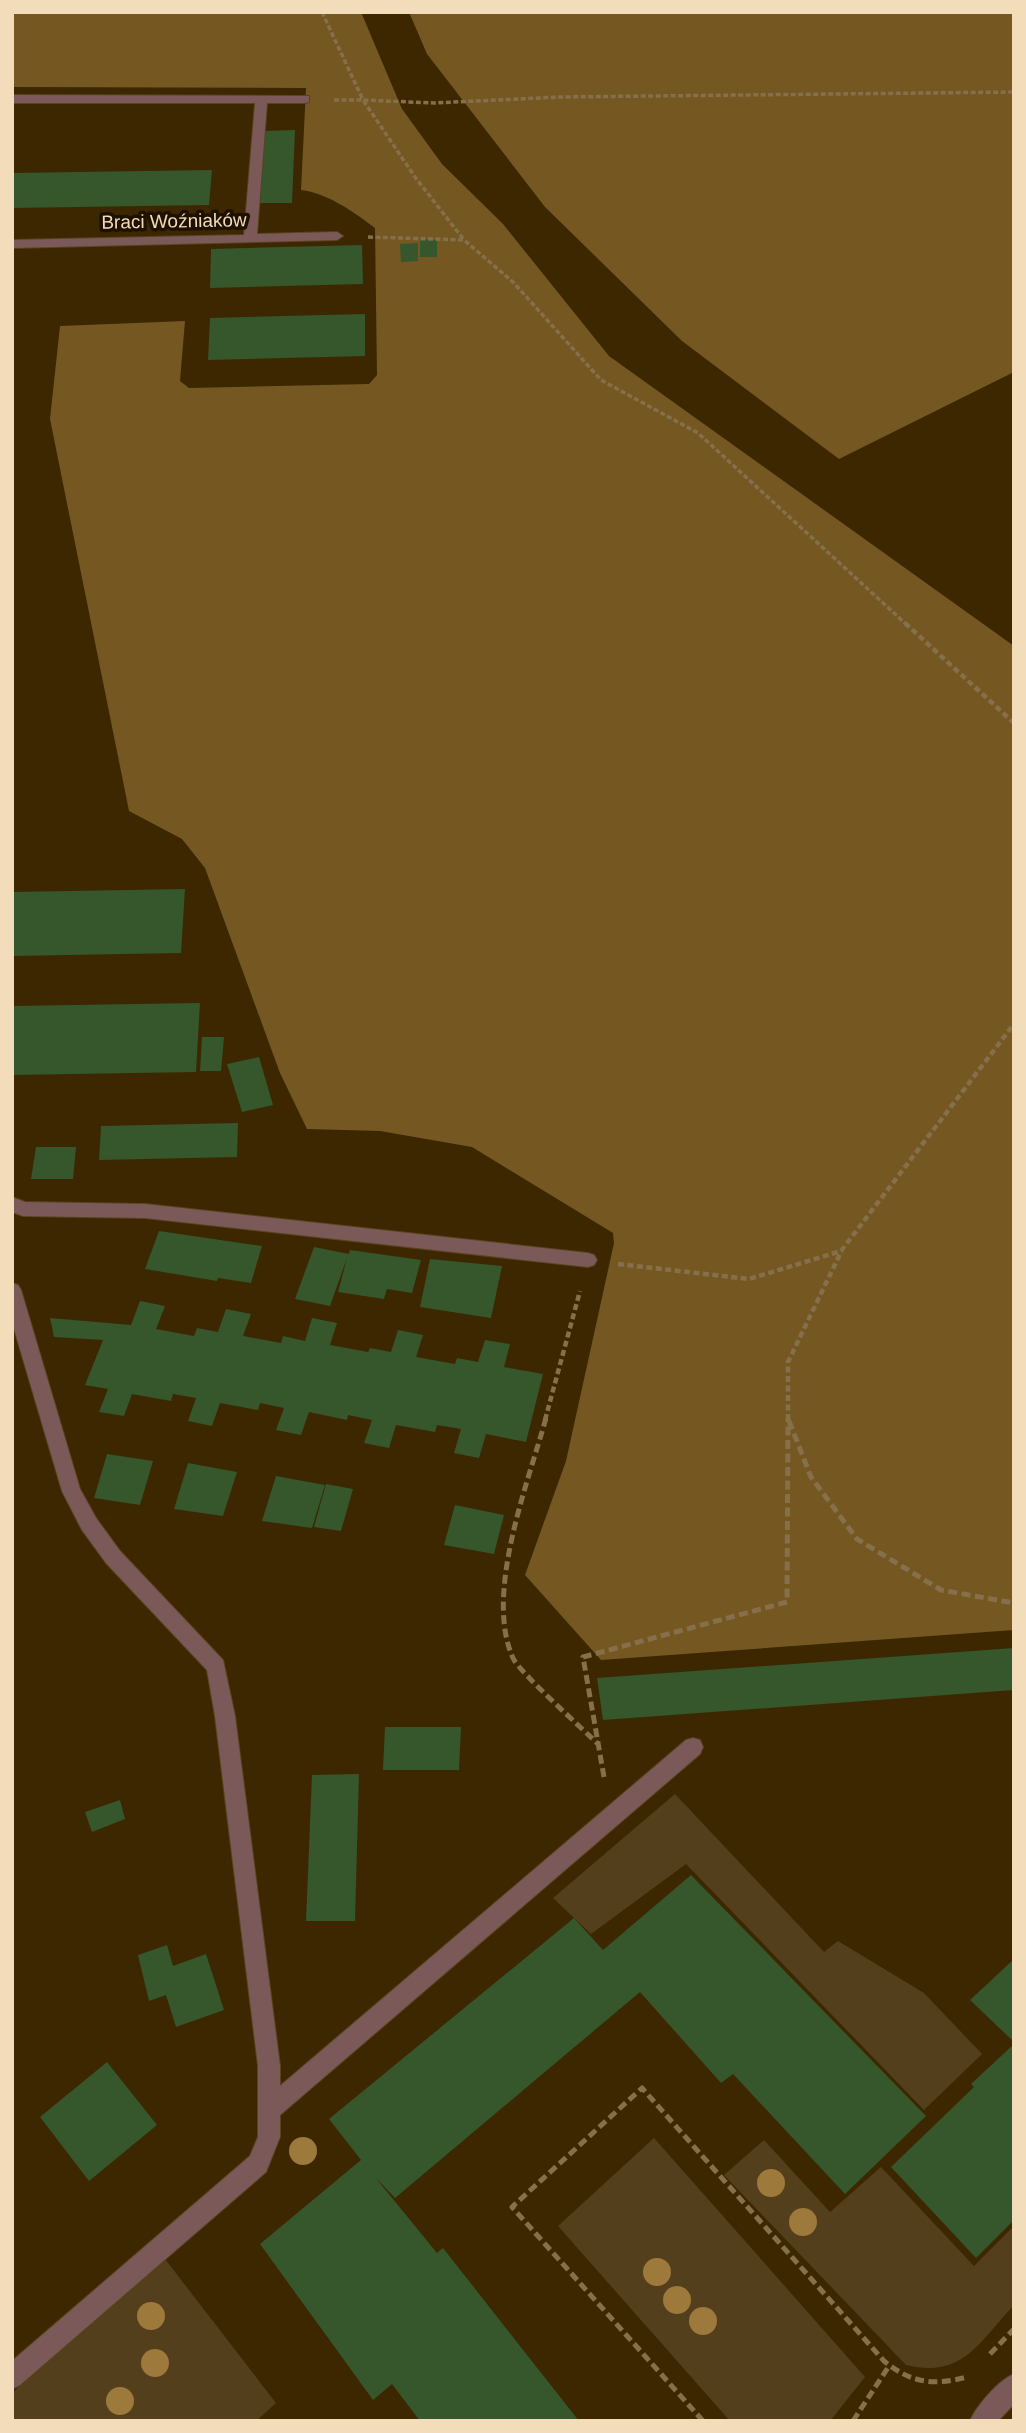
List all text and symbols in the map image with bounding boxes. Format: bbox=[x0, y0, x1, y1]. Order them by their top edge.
street label: Braci Woźniaków bbox=[101, 209, 247, 233]

